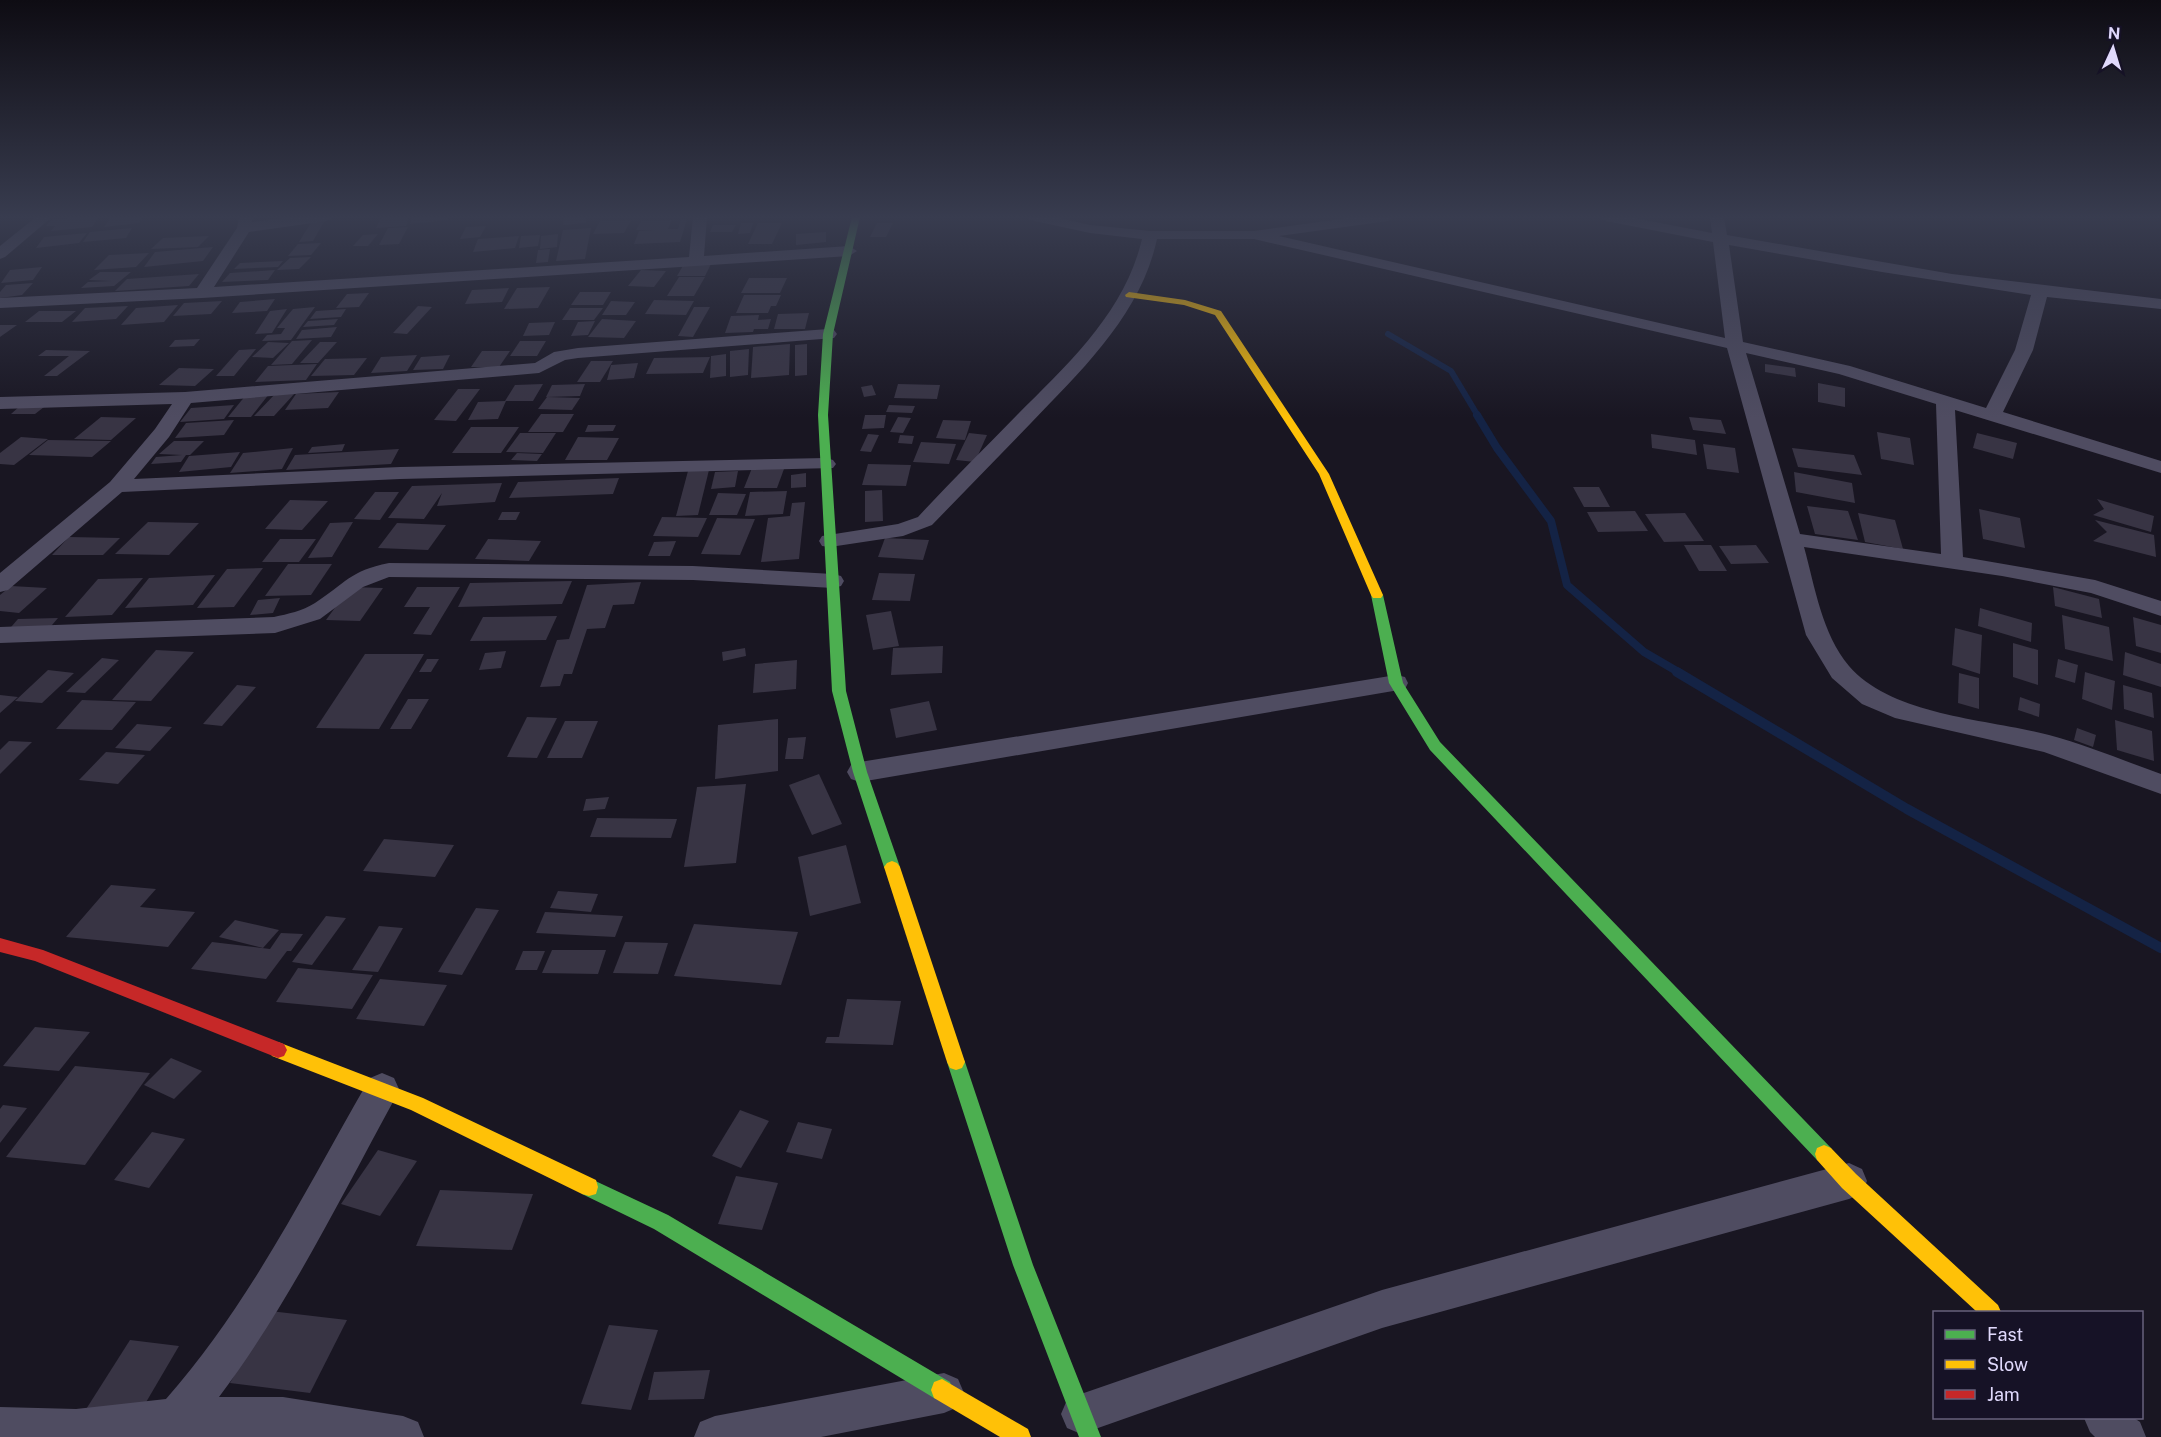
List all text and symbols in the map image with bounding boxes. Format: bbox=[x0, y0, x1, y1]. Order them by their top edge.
north arrow bbox=[2083, 18, 2143, 78]
text: N bbox=[2107, 24, 2121, 43]
legend bbox=[1933, 1311, 2143, 1419]
text: Fast bbox=[1987, 1324, 2023, 1345]
text: Slow bbox=[1987, 1354, 2028, 1375]
text: Jam bbox=[1987, 1384, 2020, 1405]

